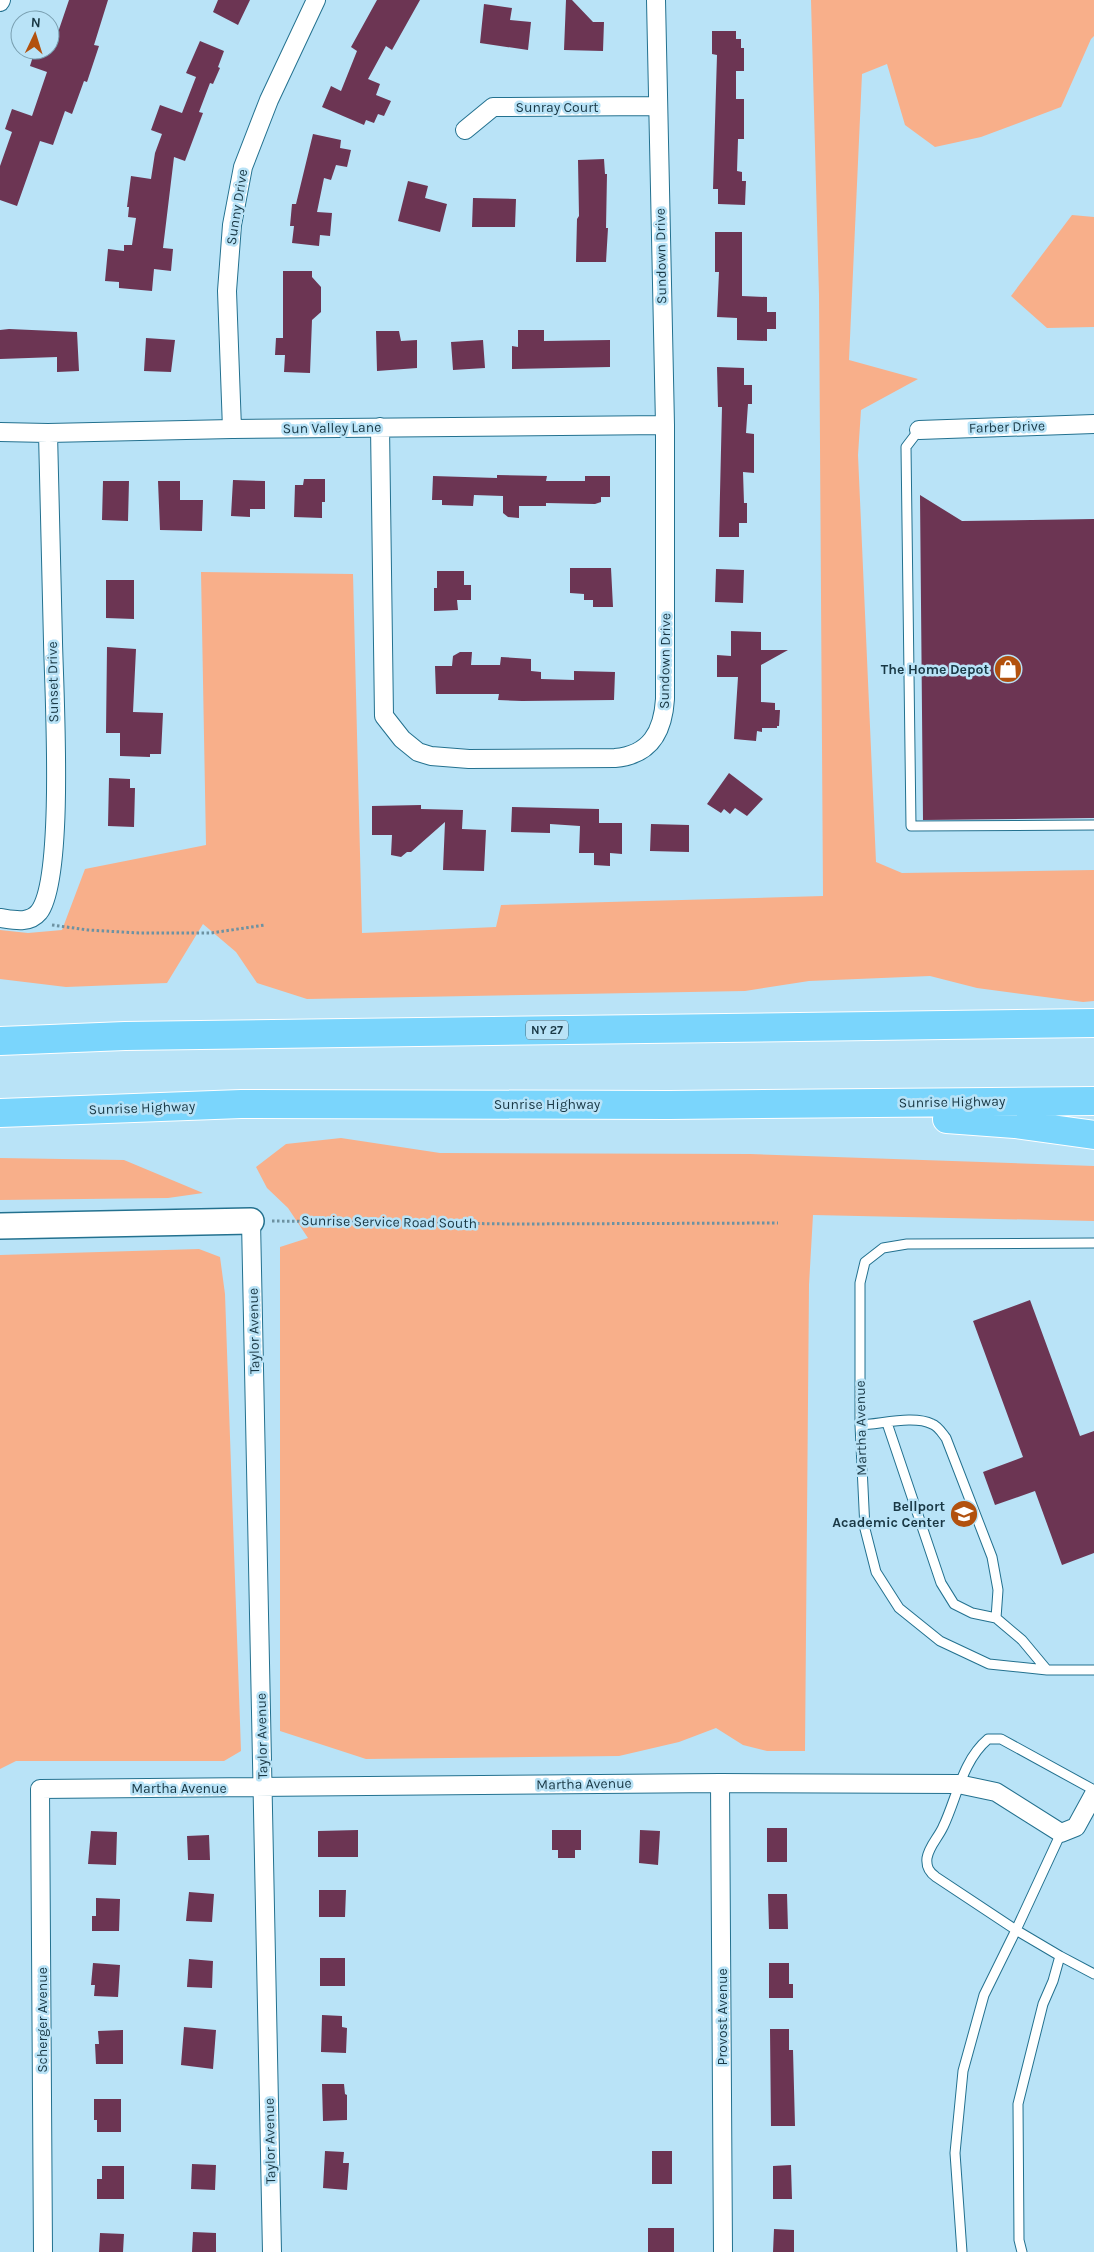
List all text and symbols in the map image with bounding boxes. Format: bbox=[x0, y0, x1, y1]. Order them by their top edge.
north arrow bbox=[10, 10, 60, 60]
text: N bbox=[30, 14, 41, 31]
street label: Sunray Court bbox=[515, 99, 599, 116]
street label: Sunny Drive bbox=[223, 168, 251, 246]
street label: Sundown Drive bbox=[652, 208, 670, 304]
street label: Farber Drive bbox=[969, 417, 1045, 437]
street label: Sun Valley Lane bbox=[283, 419, 381, 437]
street label: Sundown Drive bbox=[656, 613, 674, 709]
street label: Sunset Drive bbox=[44, 641, 62, 723]
shop icon: The Home Depot bbox=[993, 654, 1023, 684]
place label: The Home Depot bbox=[881, 661, 989, 678]
road number: NY 27 bbox=[526, 1020, 568, 1040]
street label: Sunrise Highway bbox=[898, 1093, 1006, 1111]
street label: Sunrise Highway bbox=[494, 1096, 601, 1113]
street label: Sunrise Highway bbox=[88, 1098, 196, 1118]
street label: Sunrise Service Road South bbox=[301, 1212, 477, 1232]
street label: Taylor Avenue bbox=[245, 1288, 263, 1374]
street label: Martha Avenue bbox=[852, 1380, 870, 1476]
place label: Bellport Academic Center bbox=[832, 1498, 945, 1531]
school or university icon: Bellport Academic Center bbox=[949, 1499, 979, 1529]
street label: Taylor Avenue bbox=[253, 1693, 271, 1779]
street label: Martha Avenue bbox=[536, 1775, 632, 1793]
street label: Martha Avenue bbox=[131, 1780, 227, 1797]
street label: Scherger Avenue bbox=[34, 1967, 51, 2073]
street label: Provost Avenue bbox=[714, 1968, 731, 2066]
street label: Taylor Avenue bbox=[261, 2098, 279, 2184]

